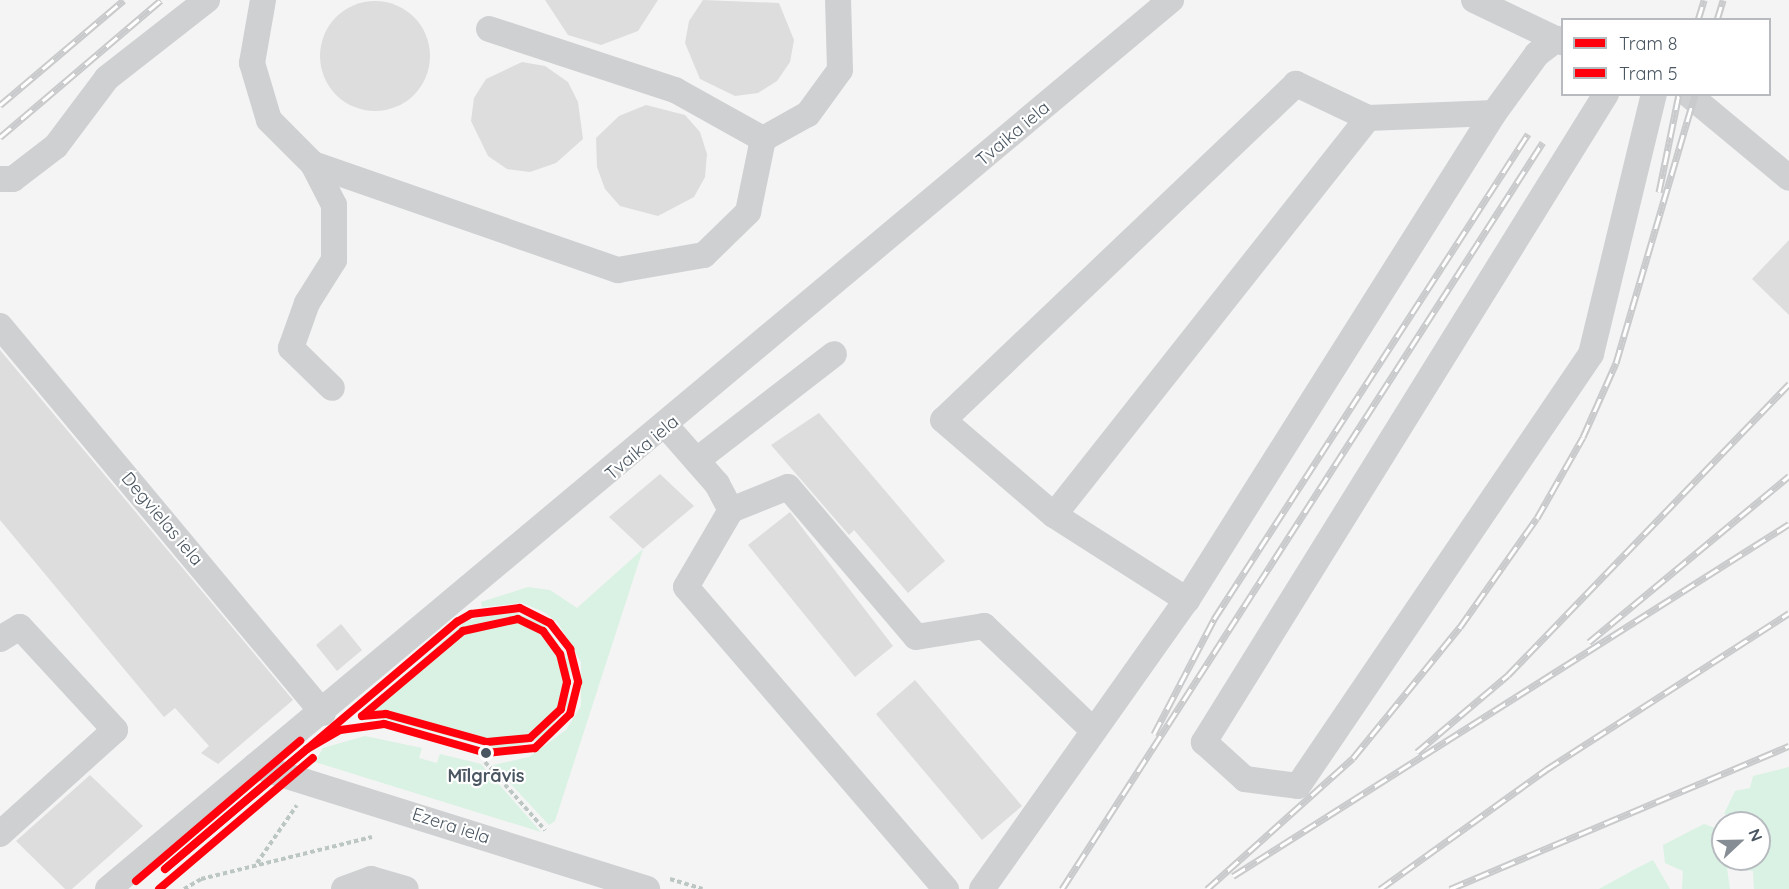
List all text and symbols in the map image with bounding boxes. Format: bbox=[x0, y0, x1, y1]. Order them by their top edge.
legend bbox=[1561, 18, 1771, 96]
text: Tram 8 bbox=[1619, 32, 1677, 55]
text: Tram 5 bbox=[1619, 62, 1678, 85]
street label: Tvaika iela bbox=[972, 97, 1054, 171]
street label: Tvaika iela bbox=[601, 411, 683, 485]
street label: Degvielas iela bbox=[117, 468, 207, 570]
marker: Mīlgrāvis bbox=[476, 743, 496, 763]
place label: Mīlgrāvis bbox=[448, 765, 524, 787]
street label: Ezera iela bbox=[409, 803, 493, 849]
north arrow bbox=[1711, 811, 1771, 871]
text: N bbox=[1744, 826, 1767, 844]

